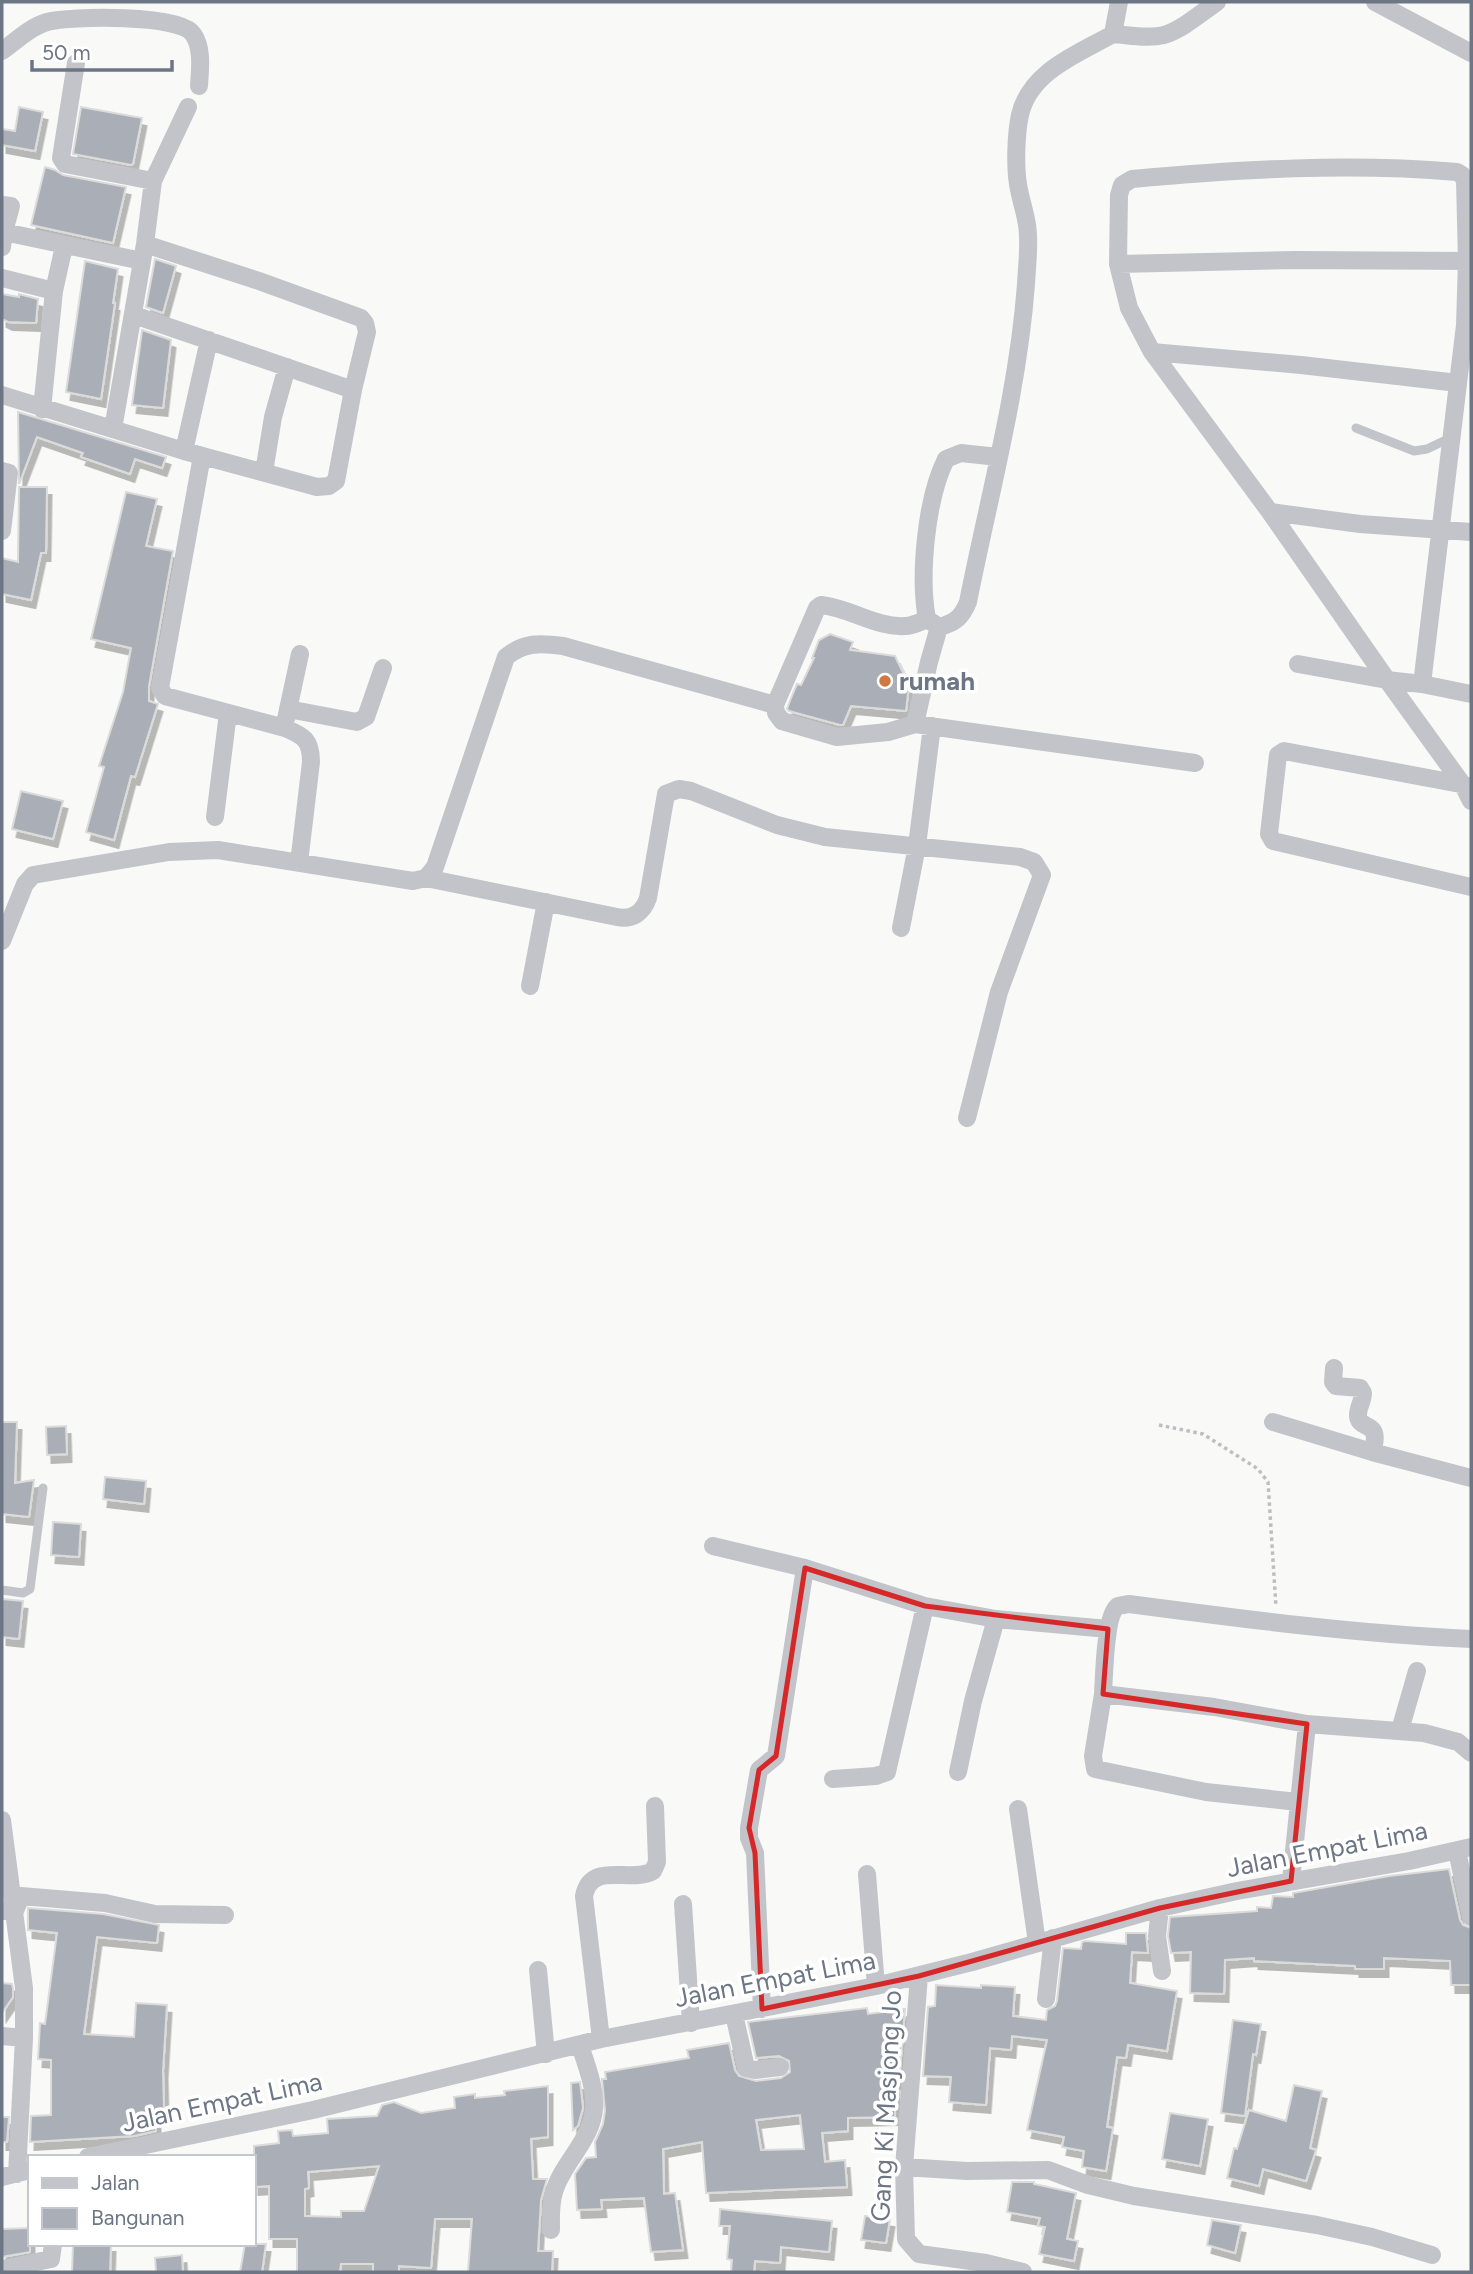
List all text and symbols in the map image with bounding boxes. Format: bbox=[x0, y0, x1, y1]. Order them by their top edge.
scale bar bbox=[32, 28, 172, 72]
text: 50 m bbox=[42, 40, 91, 65]
place label: rumah bbox=[899, 665, 975, 697]
marker: rumah bbox=[877, 673, 893, 689]
street label: Jalan Empat Lima bbox=[1224, 1814, 1430, 1884]
street label: Jalan Empat Lima bbox=[672, 1944, 878, 2014]
street label: Gang Ki Masjong Jo bbox=[864, 1990, 908, 2222]
street label: Jalan Empat Lima bbox=[119, 2065, 325, 2139]
legend bbox=[28, 2155, 256, 2246]
text: Jalan bbox=[91, 2170, 140, 2195]
text: Bangunan bbox=[91, 2205, 184, 2230]

